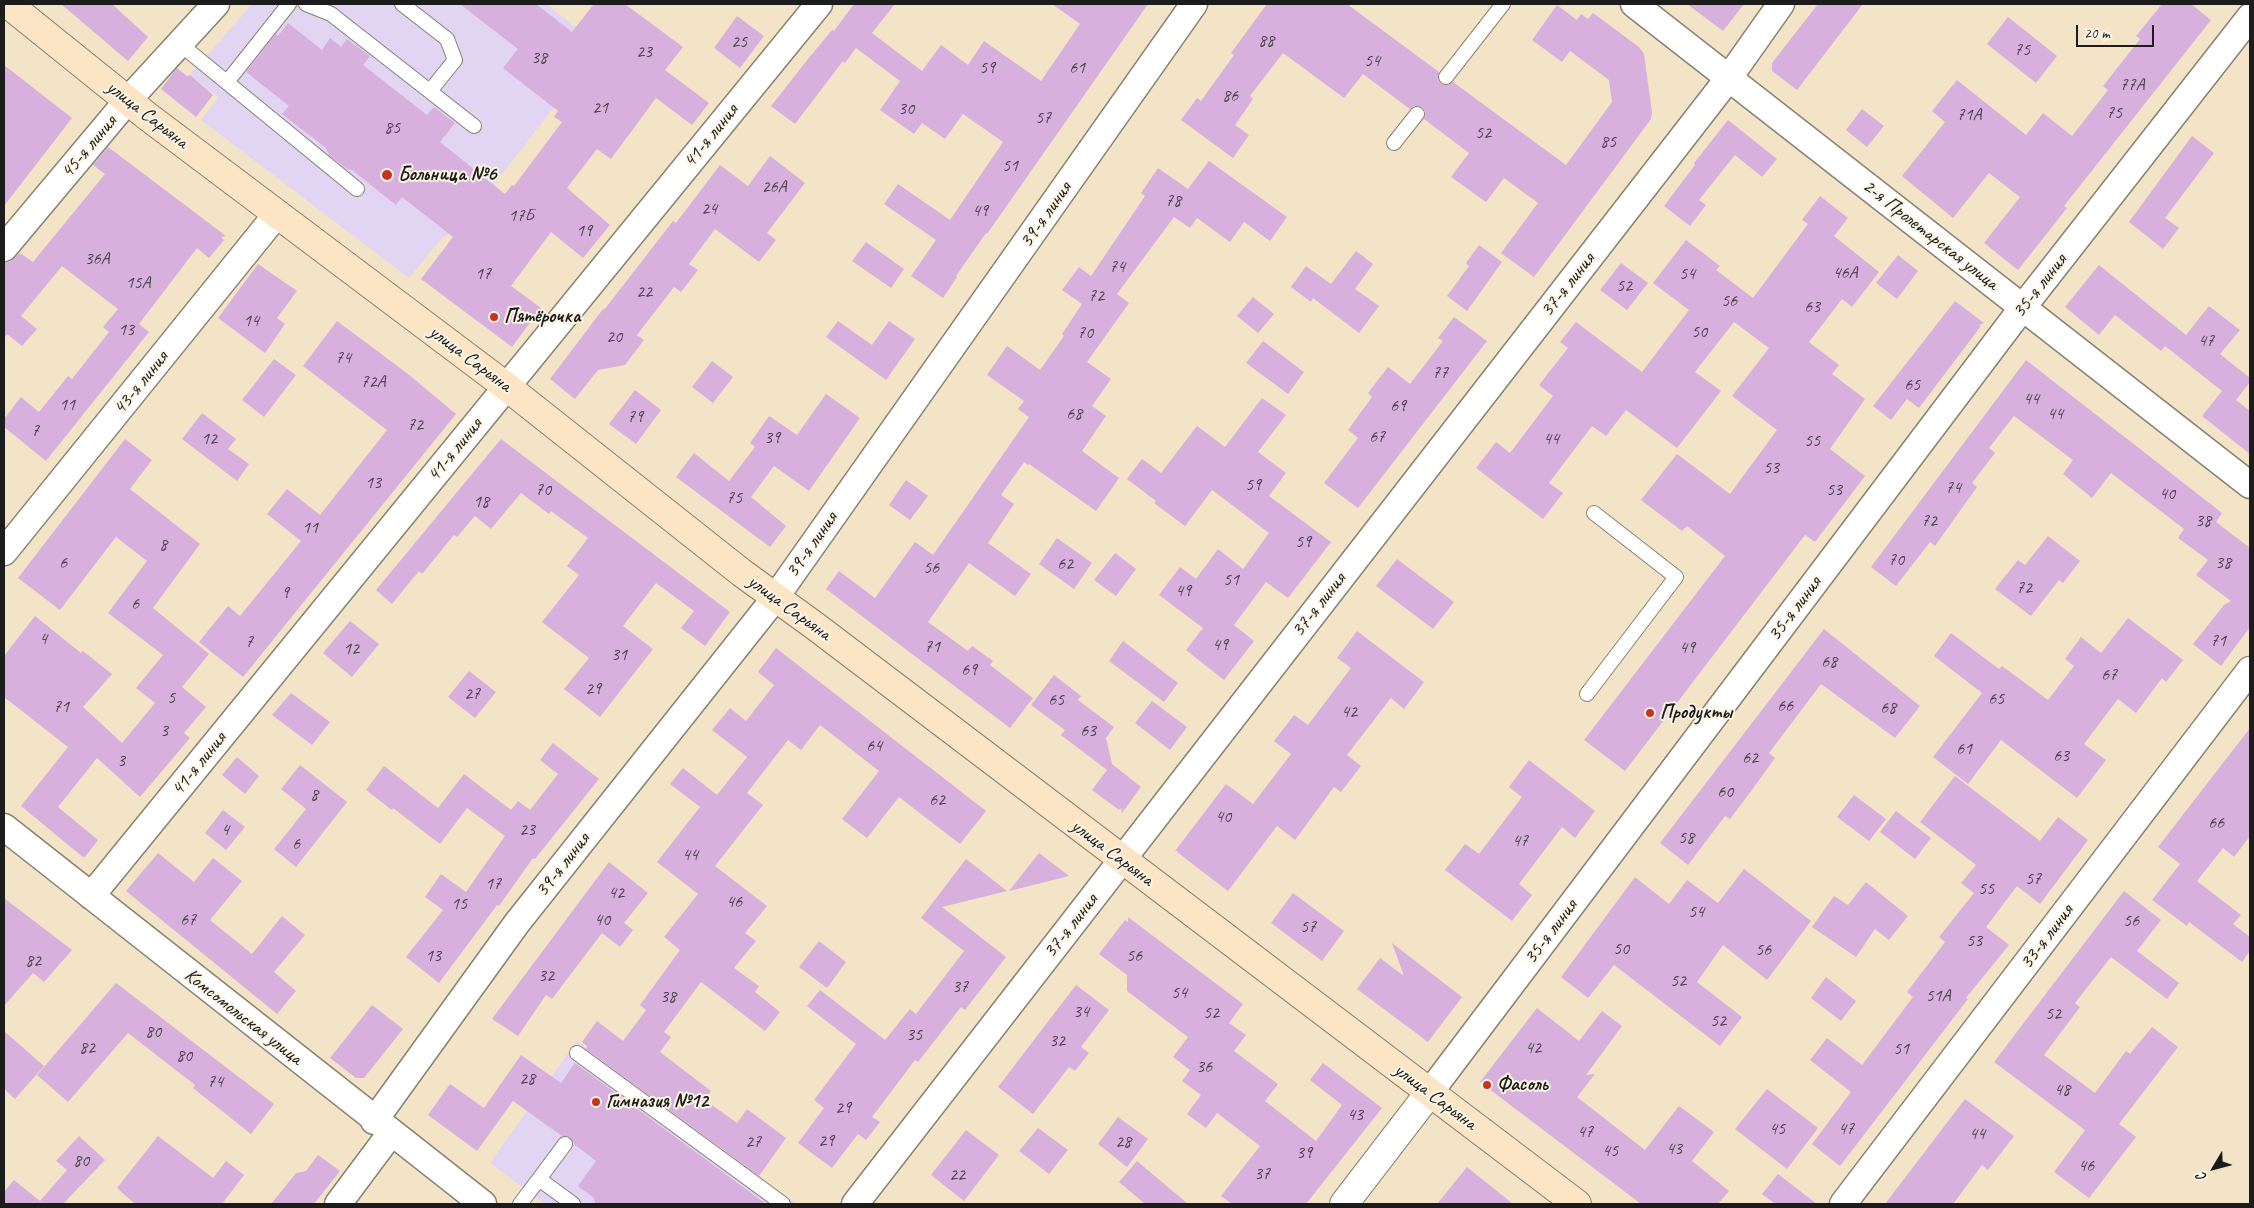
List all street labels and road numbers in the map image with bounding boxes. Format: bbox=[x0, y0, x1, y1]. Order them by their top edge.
street label: улица Сарьяна bbox=[101, 76, 193, 154]
street label: 41-я линия bbox=[678, 99, 744, 173]
street label: 45-я линия bbox=[56, 111, 122, 183]
street label: 2-я Пролетарская улица bbox=[1857, 174, 2003, 296]
street label: 39-я линия bbox=[1015, 177, 1077, 253]
street label: 37-я линия bbox=[1535, 248, 1601, 322]
street label: 35-я линия bbox=[2007, 249, 2073, 323]
street label: улица Сарьяна bbox=[424, 320, 516, 398]
street label: 43-я линия bbox=[108, 346, 174, 420]
street label: 41-я линия bbox=[422, 413, 488, 487]
street label: 39-я линия bbox=[781, 507, 843, 583]
street label: 37-я линия bbox=[1286, 568, 1352, 642]
street label: улица Сарьяна bbox=[743, 570, 835, 646]
street label: 35-я линия bbox=[1763, 572, 1827, 646]
street label: 41-я линия bbox=[166, 727, 232, 801]
street label: улица Сарьяна bbox=[1066, 814, 1158, 892]
street label: 39-я линия bbox=[530, 828, 596, 902]
street label: 37-я линия bbox=[1038, 889, 1104, 963]
street label: 35-я линия bbox=[1519, 895, 1583, 969]
street label: 33-я линия bbox=[2015, 900, 2079, 974]
street label: Комсомольская улица bbox=[179, 963, 307, 1071]
street label: улица Сарьяна bbox=[1389, 1058, 1481, 1136]

